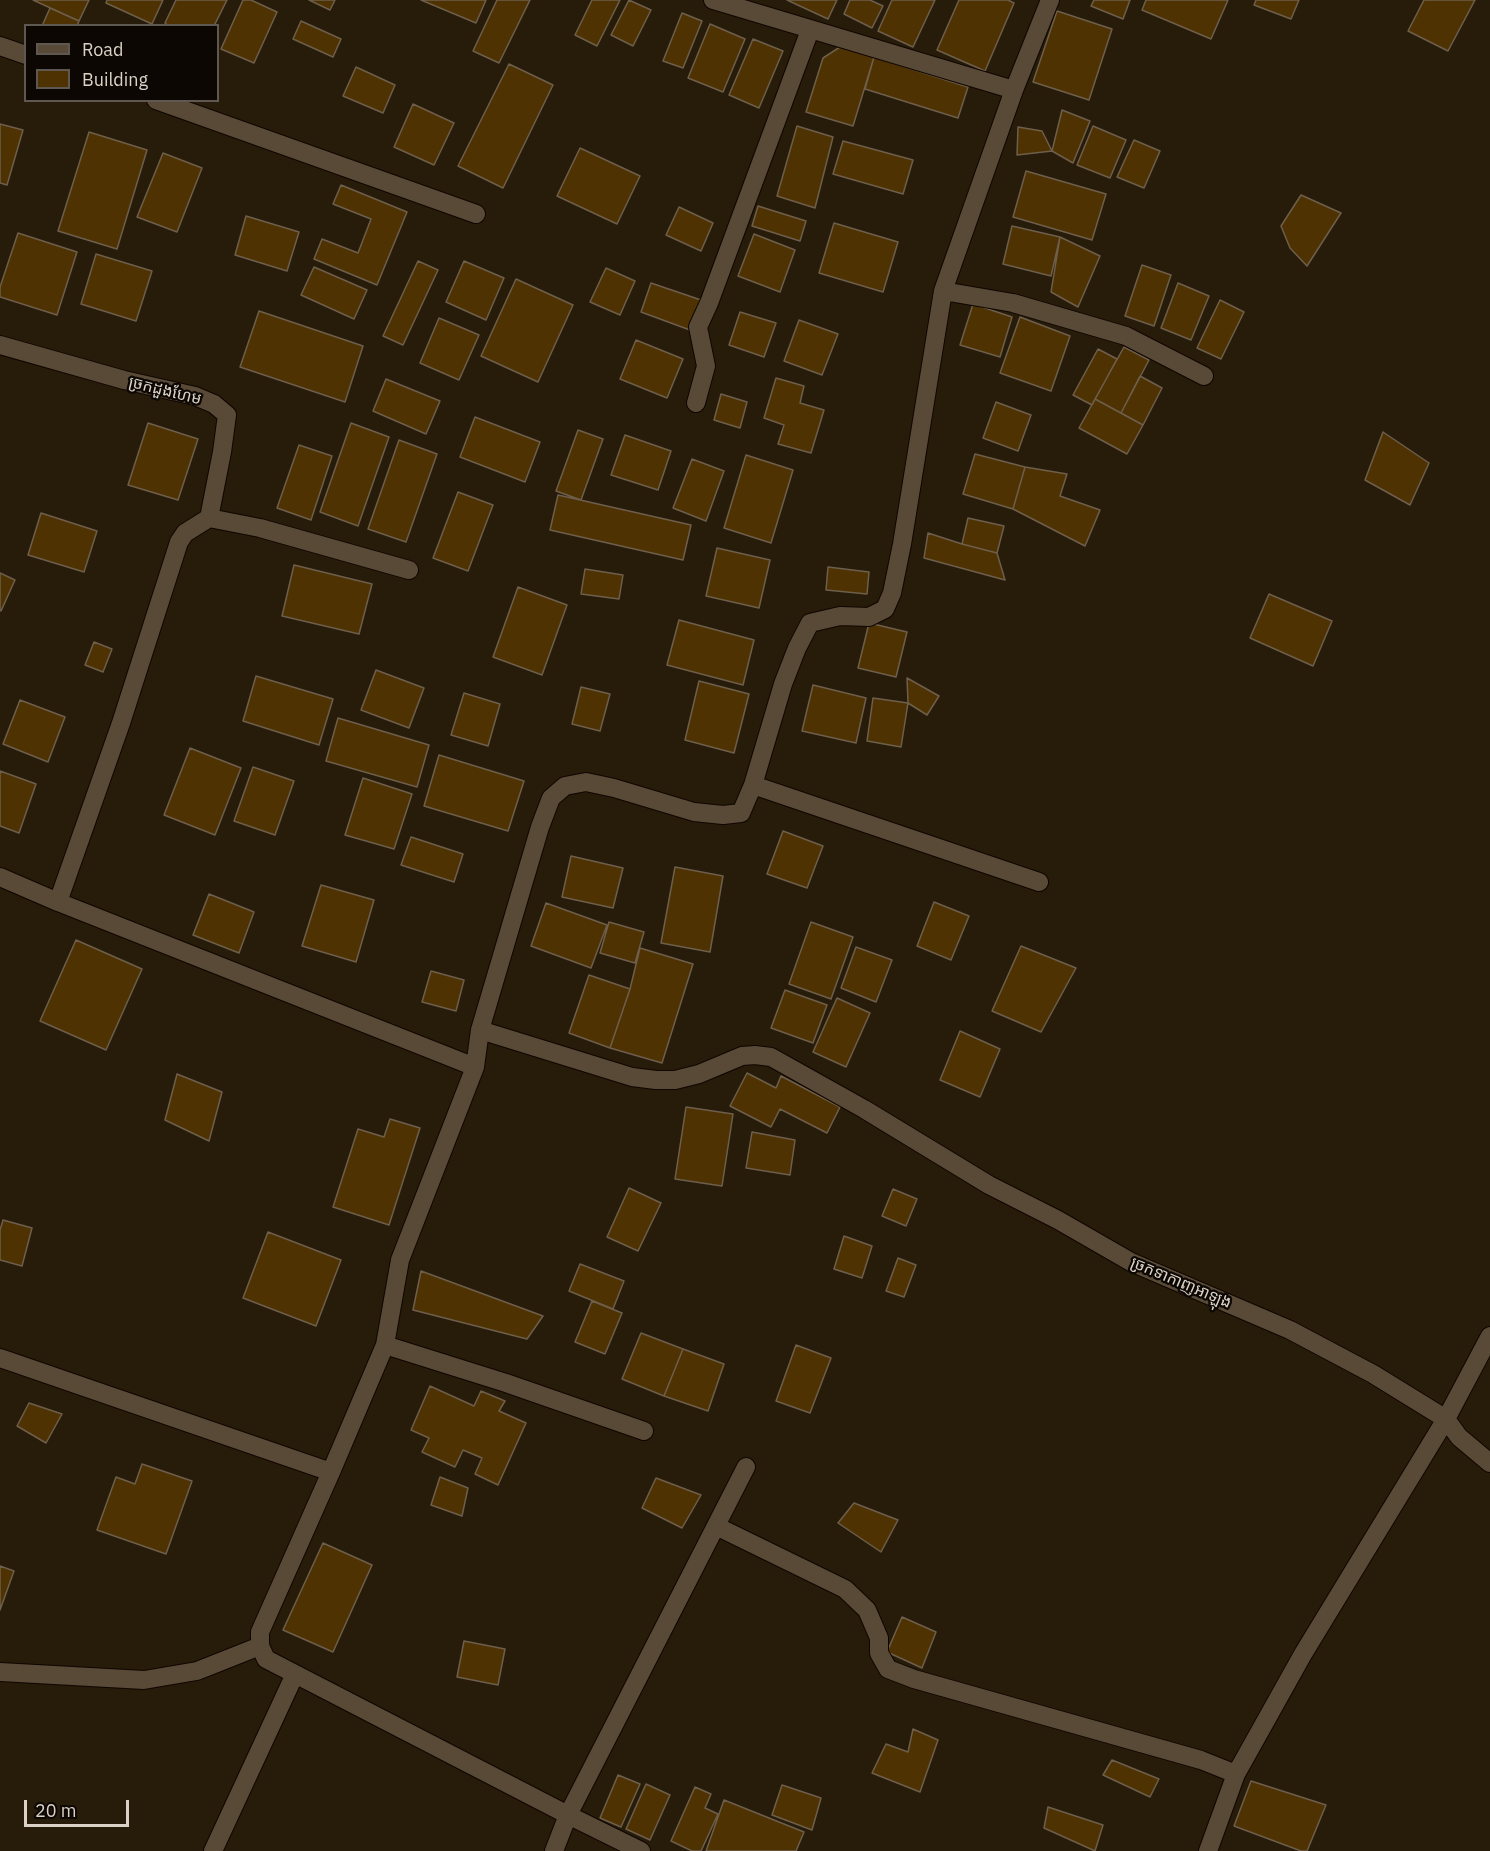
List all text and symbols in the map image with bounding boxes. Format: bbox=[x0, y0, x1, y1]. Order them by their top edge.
legend bbox=[24, 24, 219, 102]
text: Road bbox=[82, 38, 123, 61]
text: Building bbox=[82, 68, 148, 91]
street label: ច្រកដួងហែម bbox=[127, 373, 203, 409]
street label: ច្រកទាកាញអាឡុង bbox=[1128, 1253, 1234, 1313]
scale bar bbox=[27, 1788, 132, 1826]
text: 20 m bbox=[35, 1799, 77, 1822]

